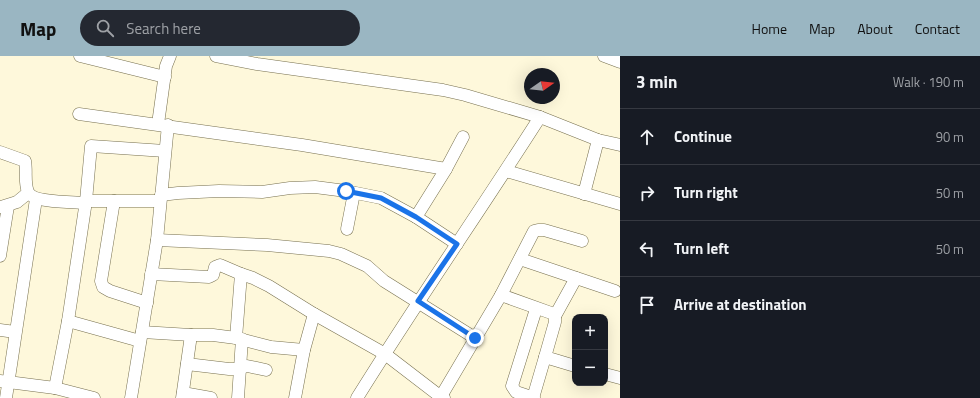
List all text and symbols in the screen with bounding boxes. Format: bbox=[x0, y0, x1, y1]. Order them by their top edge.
search box bbox=[80, 10, 360, 46]
text: Map bbox=[20, 14, 56, 43]
icon: search bbox=[94, 17, 116, 39]
text: Search here bbox=[126, 17, 201, 40]
text: Home bbox=[752, 18, 787, 39]
text: Map bbox=[809, 18, 835, 39]
text: About bbox=[857, 18, 893, 39]
text: Contact bbox=[915, 18, 960, 39]
north arrow bbox=[524, 68, 560, 104]
text: 3 min bbox=[636, 69, 677, 95]
text: Walk · 190 m bbox=[893, 72, 964, 92]
text: Continue bbox=[674, 125, 732, 148]
icon: ahead bbox=[636, 126, 658, 148]
text: 90 m bbox=[936, 127, 964, 147]
text: Turn right bbox=[674, 181, 738, 204]
route start bbox=[337, 182, 355, 200]
icon: right bbox=[636, 182, 658, 204]
text: 50 m bbox=[936, 183, 964, 203]
text: Turn left bbox=[674, 237, 729, 260]
icon: left bbox=[636, 238, 658, 260]
text: 50 m bbox=[936, 239, 964, 259]
text: Arrive at destination bbox=[674, 293, 807, 316]
icon: arrive bbox=[636, 294, 658, 316]
map controls bbox=[572, 314, 608, 386]
button: + bbox=[572, 314, 608, 350]
route end bbox=[466, 329, 484, 347]
button: − bbox=[572, 350, 608, 386]

